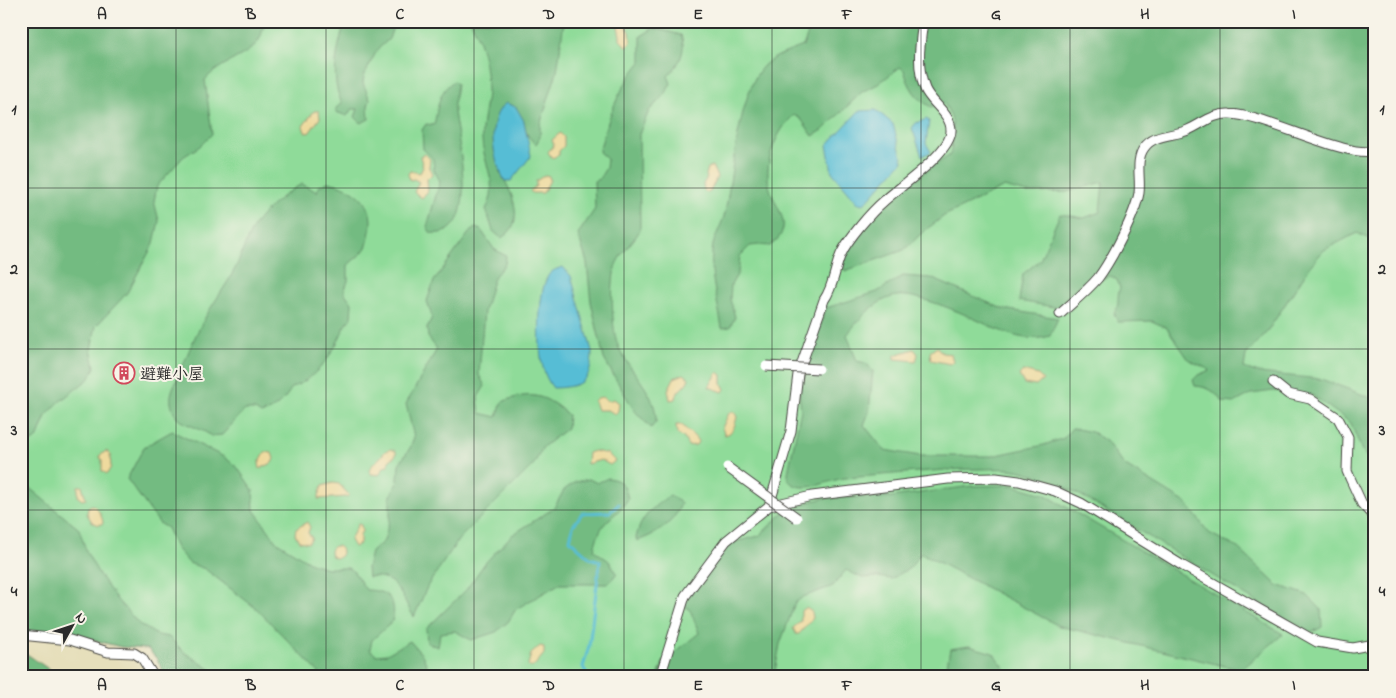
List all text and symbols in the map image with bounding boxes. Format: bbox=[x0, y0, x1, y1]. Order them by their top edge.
text: A bbox=[97, 3, 107, 27]
text: B bbox=[245, 3, 257, 27]
text: C bbox=[396, 3, 405, 27]
text: D bbox=[542, 3, 555, 27]
text: E bbox=[693, 3, 703, 27]
text: F bbox=[841, 3, 853, 27]
text: G bbox=[991, 3, 1001, 27]
text: H bbox=[1140, 3, 1150, 27]
text: I bbox=[1292, 3, 1296, 27]
text: 1 bbox=[11, 98, 17, 122]
text: 1 bbox=[1379, 98, 1385, 122]
text: 2 bbox=[9, 258, 18, 282]
text: 2 bbox=[1377, 258, 1386, 282]
building icon: 避難小屋 bbox=[112, 361, 136, 385]
place label: 避難小屋 bbox=[140, 363, 204, 387]
text: 3 bbox=[10, 419, 18, 443]
text: 3 bbox=[1378, 419, 1386, 443]
text: 4 bbox=[10, 580, 18, 604]
text: 4 bbox=[1378, 580, 1386, 604]
north arrow bbox=[48, 600, 98, 650]
text: N bbox=[70, 608, 92, 629]
text: A bbox=[97, 674, 107, 698]
text: B bbox=[245, 674, 257, 698]
text: C bbox=[396, 674, 405, 698]
text: D bbox=[542, 674, 555, 698]
text: E bbox=[693, 674, 703, 698]
text: F bbox=[841, 674, 853, 698]
text: G bbox=[991, 674, 1001, 698]
text: H bbox=[1140, 674, 1150, 698]
text: I bbox=[1292, 674, 1296, 698]

